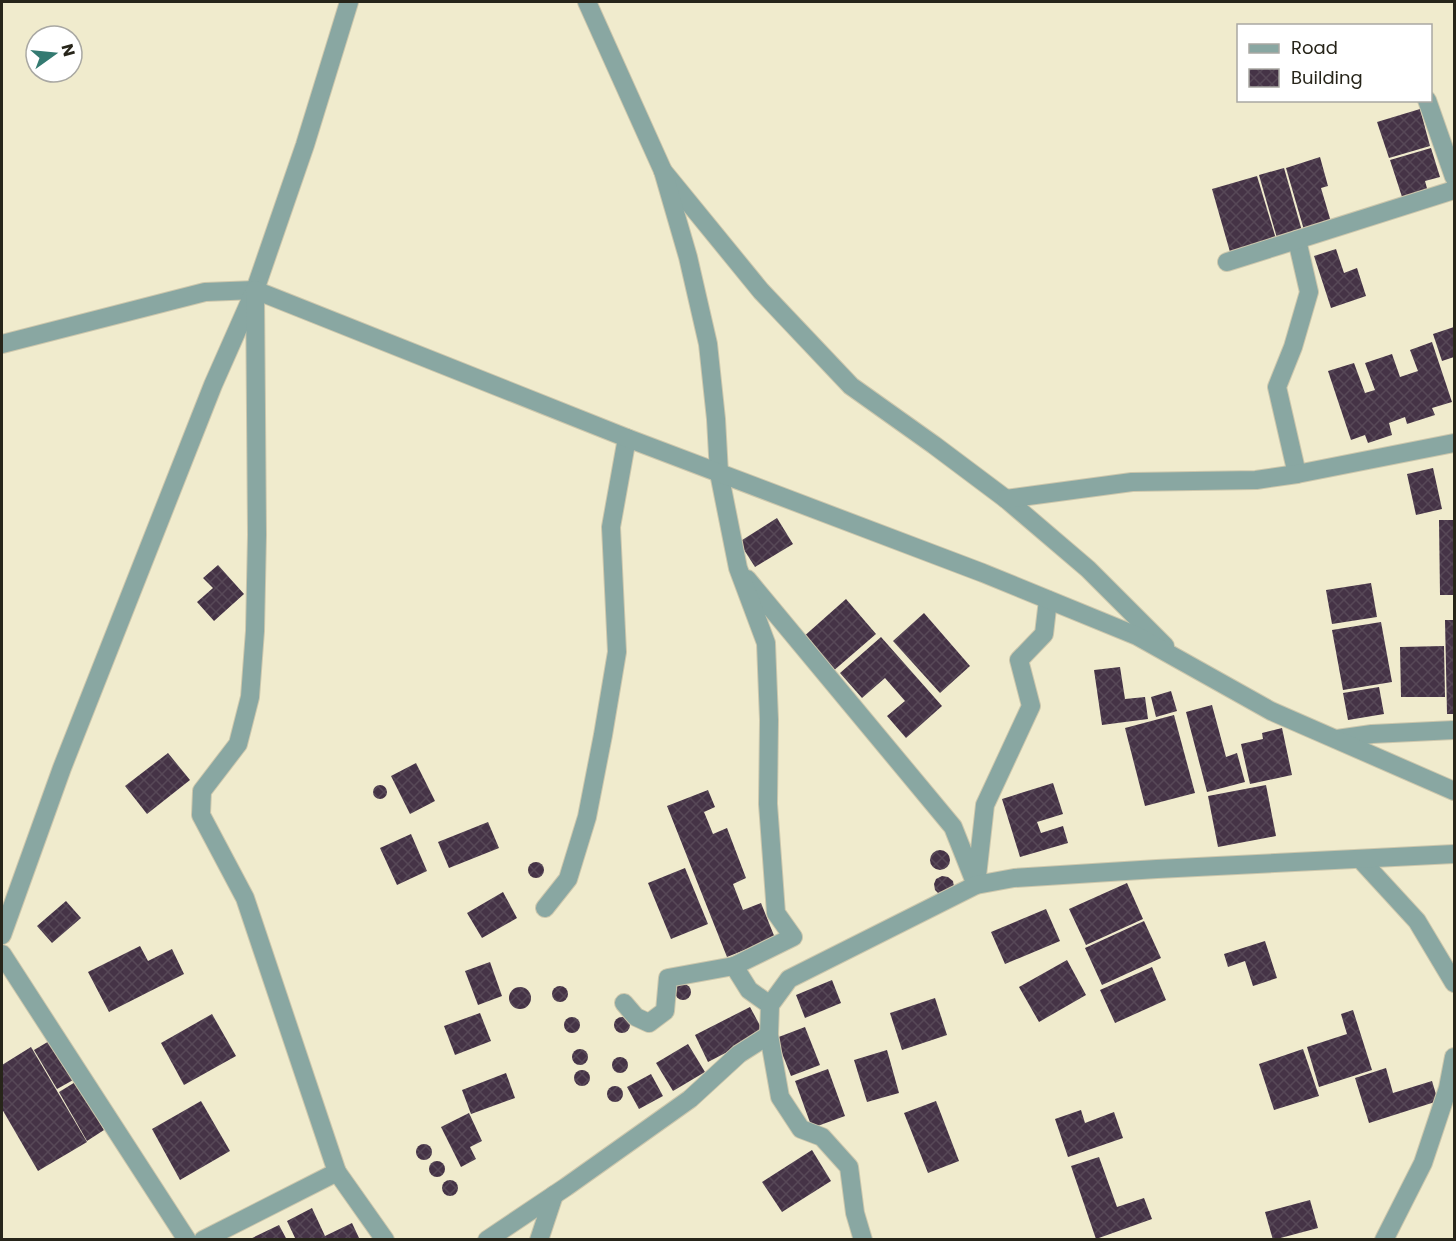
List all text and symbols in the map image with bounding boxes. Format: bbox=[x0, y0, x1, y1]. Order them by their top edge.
north arrow bbox=[24, 24, 84, 84]
legend bbox=[1237, 24, 1432, 102]
text: Road bbox=[1291, 35, 1338, 60]
text: N bbox=[55, 41, 81, 59]
text: Building bbox=[1291, 65, 1363, 90]

